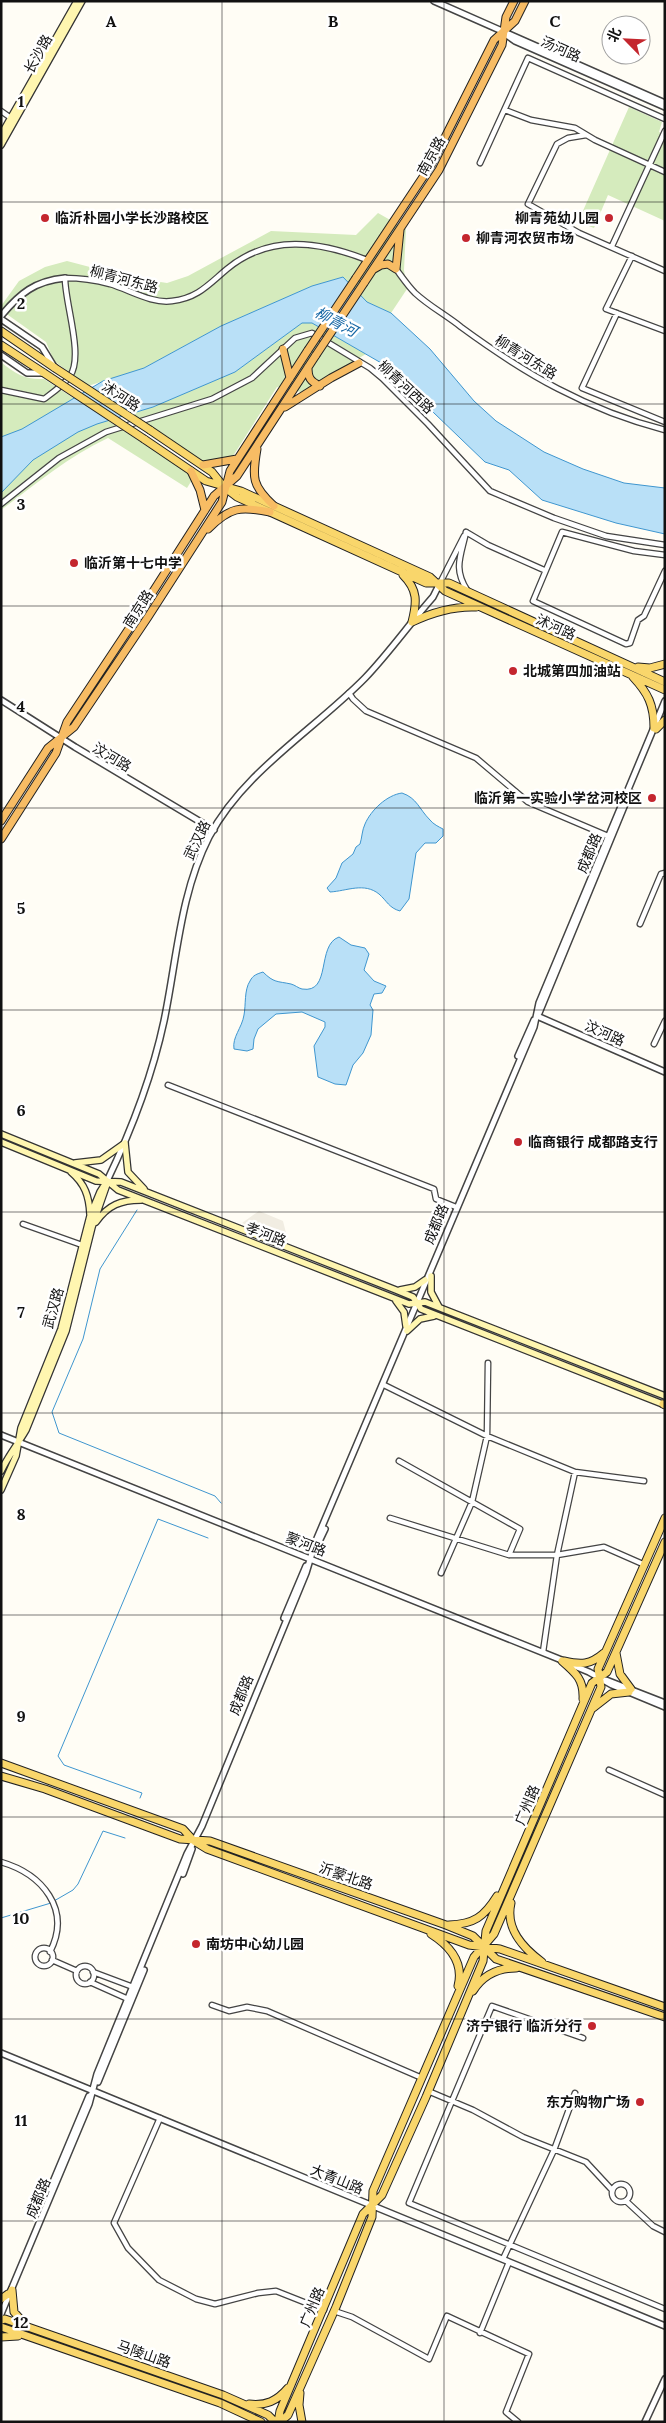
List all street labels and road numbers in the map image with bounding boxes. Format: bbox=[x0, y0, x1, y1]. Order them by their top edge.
street label: 长沙路 bbox=[20, 31, 56, 77]
street label: 汤河路 bbox=[538, 32, 584, 66]
street label: 南京路 bbox=[413, 133, 449, 179]
street label: 柳青河东路 bbox=[88, 261, 160, 297]
street label: 柳青河东路 bbox=[492, 331, 560, 383]
street label: 柳青河西路 bbox=[374, 357, 438, 417]
street label: 沭河路 bbox=[98, 377, 144, 415]
street label: 南京路 bbox=[119, 586, 157, 632]
street label: 沭河路 bbox=[533, 610, 579, 644]
street label: 汶河路 bbox=[89, 738, 135, 776]
street label: 武汉路 bbox=[180, 817, 214, 863]
street label: 成都路 bbox=[573, 830, 605, 876]
street label: 汶河路 bbox=[582, 1016, 628, 1050]
street label: 成都路 bbox=[420, 1201, 452, 1247]
street label: 孝河路 bbox=[243, 1218, 289, 1250]
street label: 武汉路 bbox=[39, 1285, 67, 1331]
street label: 蒙河路 bbox=[283, 1528, 329, 1560]
street label: 成都路 bbox=[225, 1672, 257, 1718]
street label: 广州路 bbox=[511, 1782, 543, 1828]
street label: 沂蒙北路 bbox=[317, 1858, 375, 1894]
street label: 大青山路 bbox=[308, 2160, 366, 2198]
street label: 成都路 bbox=[22, 2175, 54, 2221]
street label: 广州路 bbox=[296, 2284, 328, 2330]
street label: 马陵山路 bbox=[115, 2336, 173, 2372]

